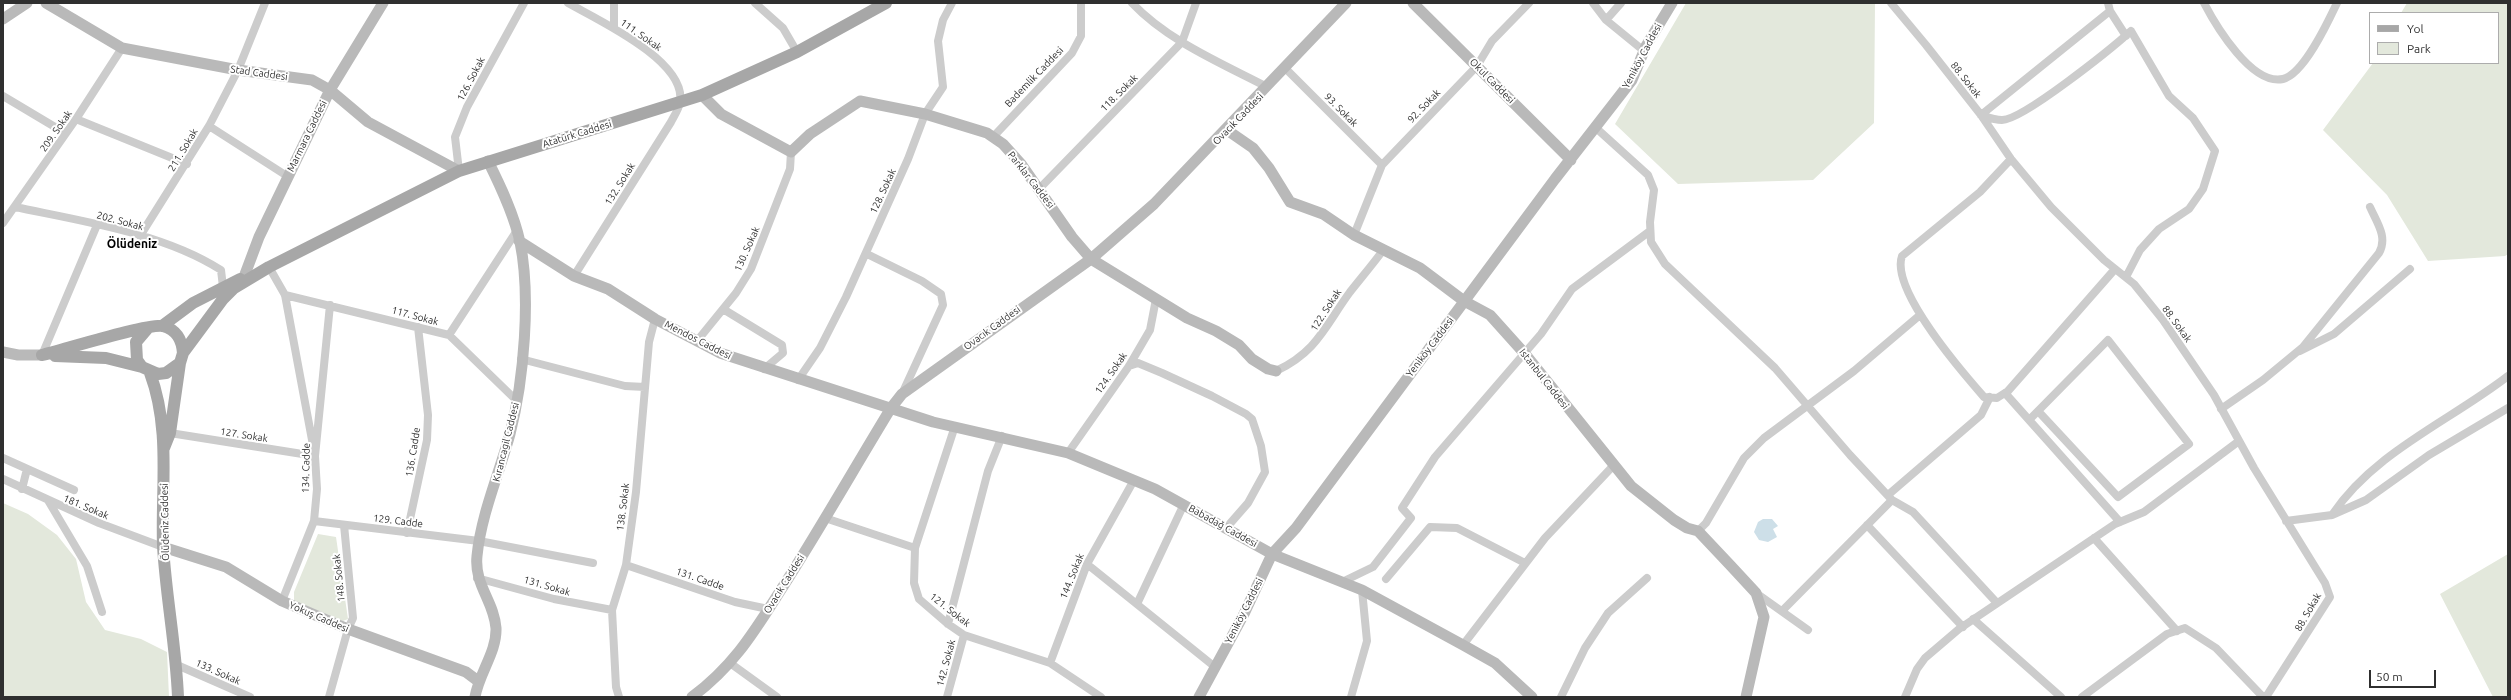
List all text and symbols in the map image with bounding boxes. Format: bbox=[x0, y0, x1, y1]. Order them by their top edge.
legend bbox=[2369, 12, 2499, 64]
street label: 111. Sokak bbox=[618, 16, 664, 54]
street label: Yeniköy Caddesi bbox=[1620, 21, 1664, 91]
text: Yol bbox=[2407, 22, 2424, 35]
text: Park bbox=[2407, 42, 2431, 55]
street label: Bademlik Caddesi bbox=[1002, 44, 1066, 110]
street label: 126. Sokak bbox=[454, 55, 488, 103]
street label: Okul Caddesi bbox=[1467, 56, 1517, 106]
street label: 88. Sokak bbox=[1948, 60, 1984, 100]
street label: Stad Caddesi bbox=[230, 63, 288, 83]
street label: 118. Sokak bbox=[1098, 72, 1140, 114]
street label: 92. Sokak bbox=[1405, 87, 1443, 125]
street label: Ovacık Caddesi bbox=[1210, 91, 1266, 147]
street label: 93. Sokak bbox=[1322, 91, 1360, 129]
street label: Marmara Caddesi bbox=[285, 98, 329, 174]
street label: 209. Sokak bbox=[37, 108, 75, 154]
street label: Atatürk Caddesi bbox=[541, 118, 613, 150]
street label: 211. Sokak bbox=[165, 126, 201, 174]
street label: Parklar Caddesi bbox=[1005, 149, 1057, 211]
street label: 132. Sokak bbox=[602, 160, 638, 208]
street label: 128. Sokak bbox=[867, 167, 899, 215]
street label: 202. Sokak bbox=[95, 209, 145, 233]
street label: 130. Sokak bbox=[732, 225, 762, 273]
district label: Ölüdeniz bbox=[107, 237, 157, 251]
street label: 122. Sokak bbox=[1308, 287, 1344, 333]
street label: Ovacık Caddesi bbox=[961, 303, 1023, 353]
street label: 88. Sokak bbox=[2160, 303, 2194, 345]
street label: 117. Sokak bbox=[390, 304, 440, 328]
street label: Yeniköy Caddesi bbox=[1404, 315, 1456, 379]
street label: Mendos Caddesi bbox=[663, 318, 733, 362]
street label: Istanbul Caddesi bbox=[1517, 346, 1571, 412]
street label: 124. Sokak bbox=[1092, 350, 1130, 396]
street label: Kırancagil Caddesi bbox=[490, 401, 522, 483]
street label: 127. Sokak bbox=[219, 425, 269, 445]
street label: 136. Cadde bbox=[403, 426, 423, 478]
street label: 134. Cadde bbox=[300, 443, 312, 493]
street label: 138. Sokak bbox=[614, 482, 632, 532]
street label: Ölüdeniz Caddesi bbox=[158, 483, 172, 561]
street label: 181. Sokak bbox=[62, 492, 110, 522]
street label: Babadağ Caddesi bbox=[1187, 502, 1259, 550]
street label: 129. Cadde bbox=[372, 512, 424, 530]
street label: Ovacık Caddesi bbox=[761, 552, 807, 616]
street label: 144. Sokak bbox=[1057, 552, 1087, 600]
street label: 148. Sokak bbox=[331, 554, 347, 602]
street label: 131. Cadde bbox=[674, 565, 726, 593]
street label: 131. Sokak bbox=[522, 574, 572, 598]
street label: Yeniköy Caddesi bbox=[1222, 576, 1266, 646]
street label: 121. Sokak bbox=[927, 590, 973, 630]
street label: 88. Sokak bbox=[2292, 591, 2324, 633]
street label: Yokuş Caddesi bbox=[287, 599, 351, 635]
street label: 142. Sokak bbox=[934, 638, 958, 688]
street label: 133. Sokak bbox=[194, 657, 242, 687]
scale bar bbox=[2371, 662, 2438, 688]
text: 50 m bbox=[2376, 670, 2403, 683]

